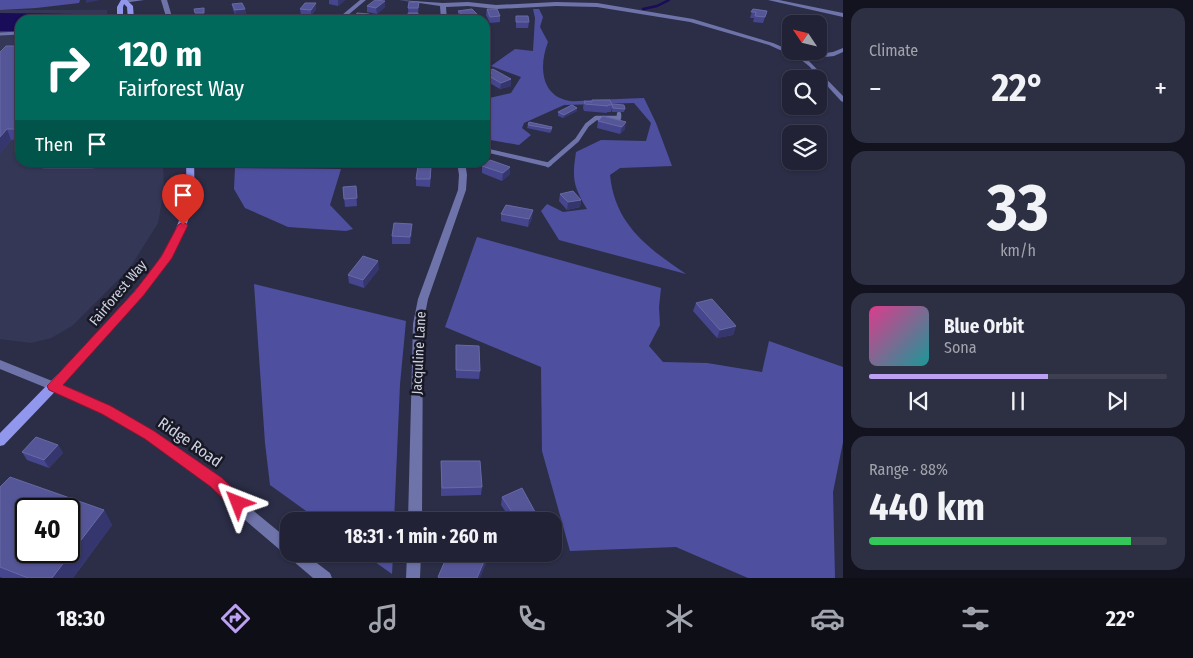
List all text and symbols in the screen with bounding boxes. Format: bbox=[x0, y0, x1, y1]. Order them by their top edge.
north arrow bbox=[782, 15, 828, 60]
map controls bbox=[782, 15, 827, 170]
text: 120 m bbox=[118, 33, 202, 75]
icon: right bbox=[35, 35, 100, 100]
text: Climate bbox=[869, 41, 918, 60]
text: 22° bbox=[991, 65, 1044, 111]
button: search bbox=[782, 70, 827, 115]
text: − bbox=[869, 72, 882, 105]
text: + bbox=[1154, 72, 1167, 105]
text: Fairforest Way bbox=[118, 75, 244, 102]
button: layers bbox=[782, 125, 827, 170]
icon: arrive bbox=[83, 130, 111, 158]
text: Then bbox=[35, 133, 73, 156]
text: 33 bbox=[987, 169, 1049, 247]
pin bbox=[162, 174, 204, 225]
icon: arrive bbox=[169, 181, 197, 209]
text: km/h bbox=[1000, 241, 1036, 260]
street label: Fairforest Way bbox=[86, 256, 151, 329]
street label: Jacquline Lane bbox=[408, 311, 430, 395]
text: Blue Orbit bbox=[944, 315, 1024, 338]
text: Sona bbox=[944, 338, 977, 357]
icon: previous bbox=[905, 387, 933, 415]
icon: pause bbox=[1004, 387, 1032, 415]
icon: next bbox=[1103, 387, 1131, 415]
street label: Ridge Road bbox=[154, 413, 226, 471]
text: Range · 88% bbox=[869, 460, 948, 479]
position arrow bbox=[211, 476, 263, 528]
text: 440 km bbox=[869, 484, 985, 530]
speed limit sign: 40 bbox=[15, 498, 80, 563]
text: 18:31 · 1 min · 260 m bbox=[345, 525, 497, 548]
icon: directions bbox=[218, 601, 253, 636]
icon: music bbox=[366, 601, 401, 636]
icon: phone bbox=[514, 601, 549, 636]
icon: climate bbox=[662, 601, 697, 636]
icon: car bbox=[810, 601, 845, 636]
icon: filters bbox=[958, 601, 993, 636]
text: 18:30 bbox=[56, 605, 105, 632]
text: 22° bbox=[1106, 605, 1136, 632]

